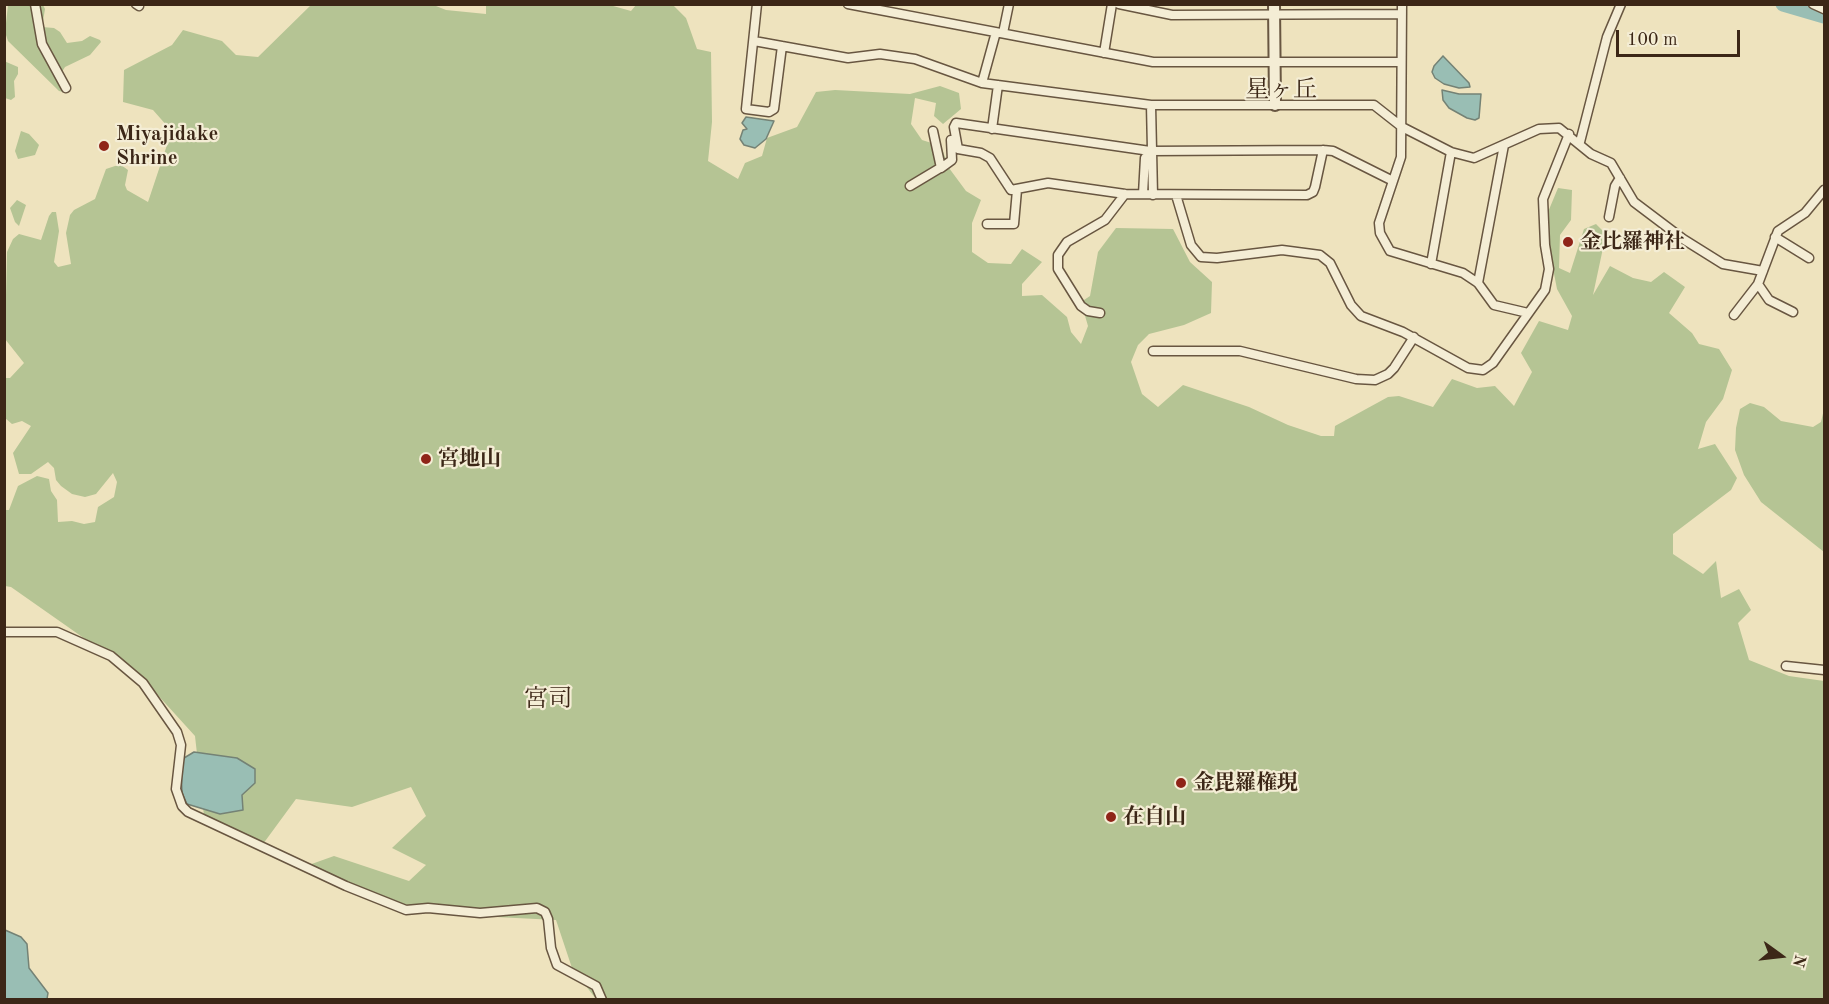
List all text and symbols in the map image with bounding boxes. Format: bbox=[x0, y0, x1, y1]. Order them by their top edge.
scale bar bbox=[1619, 18, 1744, 56]
text: 100 m bbox=[1627, 31, 1678, 49]
district label: 星ヶ丘 bbox=[1245, 77, 1317, 105]
place label: Miyajidake Shrine bbox=[116, 121, 218, 171]
marker: Miyajidake Shrine bbox=[97, 139, 111, 153]
place label: 金比羅神社 bbox=[1580, 229, 1685, 255]
marker: 金比羅神社 bbox=[1561, 235, 1575, 249]
place label: 宮地山 bbox=[438, 446, 501, 472]
marker: 宮地山 bbox=[419, 452, 433, 466]
district label: 宮司 bbox=[524, 686, 572, 714]
place label: 金毘羅権現 bbox=[1193, 770, 1298, 796]
marker: 金毘羅権現 bbox=[1174, 776, 1188, 790]
place label: 在自山 bbox=[1123, 804, 1186, 830]
marker: 在自山 bbox=[1104, 810, 1118, 824]
north arrow bbox=[1751, 926, 1811, 986]
text: N bbox=[1789, 953, 1808, 969]

